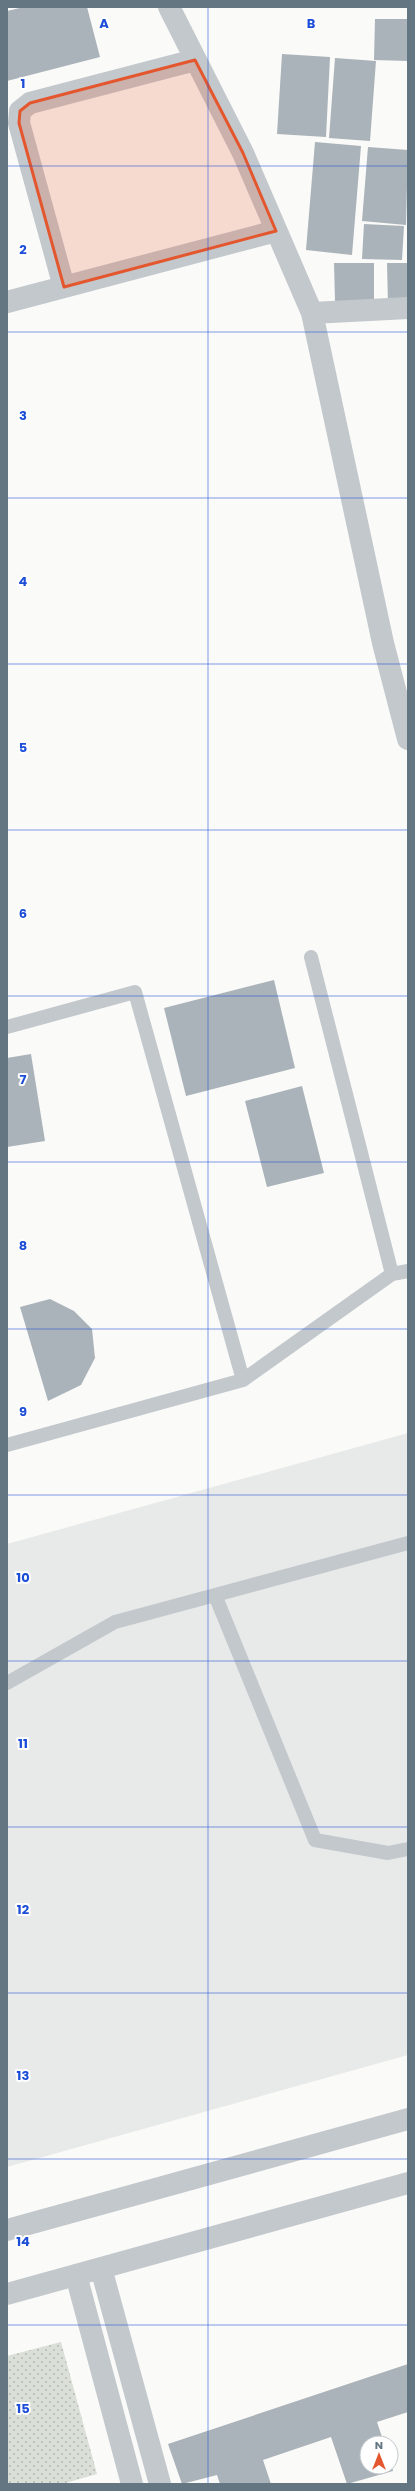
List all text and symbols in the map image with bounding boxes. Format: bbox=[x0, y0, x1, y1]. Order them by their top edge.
text: A bbox=[99, 14, 109, 33]
text: B bbox=[307, 14, 316, 33]
text: 1 bbox=[21, 74, 25, 93]
text: 2 bbox=[19, 240, 27, 259]
text: 3 bbox=[19, 406, 27, 425]
text: 4 bbox=[19, 572, 28, 591]
text: 5 bbox=[19, 738, 27, 757]
text: 6 bbox=[19, 904, 27, 923]
text: 7 bbox=[20, 1070, 27, 1089]
text: 8 bbox=[19, 1236, 27, 1255]
text: 9 bbox=[19, 1402, 27, 1421]
text: 10 bbox=[16, 1568, 30, 1587]
text: 11 bbox=[18, 1734, 28, 1753]
text: 12 bbox=[17, 1900, 30, 1919]
text: 13 bbox=[17, 2066, 30, 2085]
text: 14 bbox=[16, 2232, 30, 2251]
text: 15 bbox=[16, 2399, 30, 2418]
north arrow bbox=[359, 2435, 399, 2475]
text: N bbox=[375, 2437, 383, 2453]

